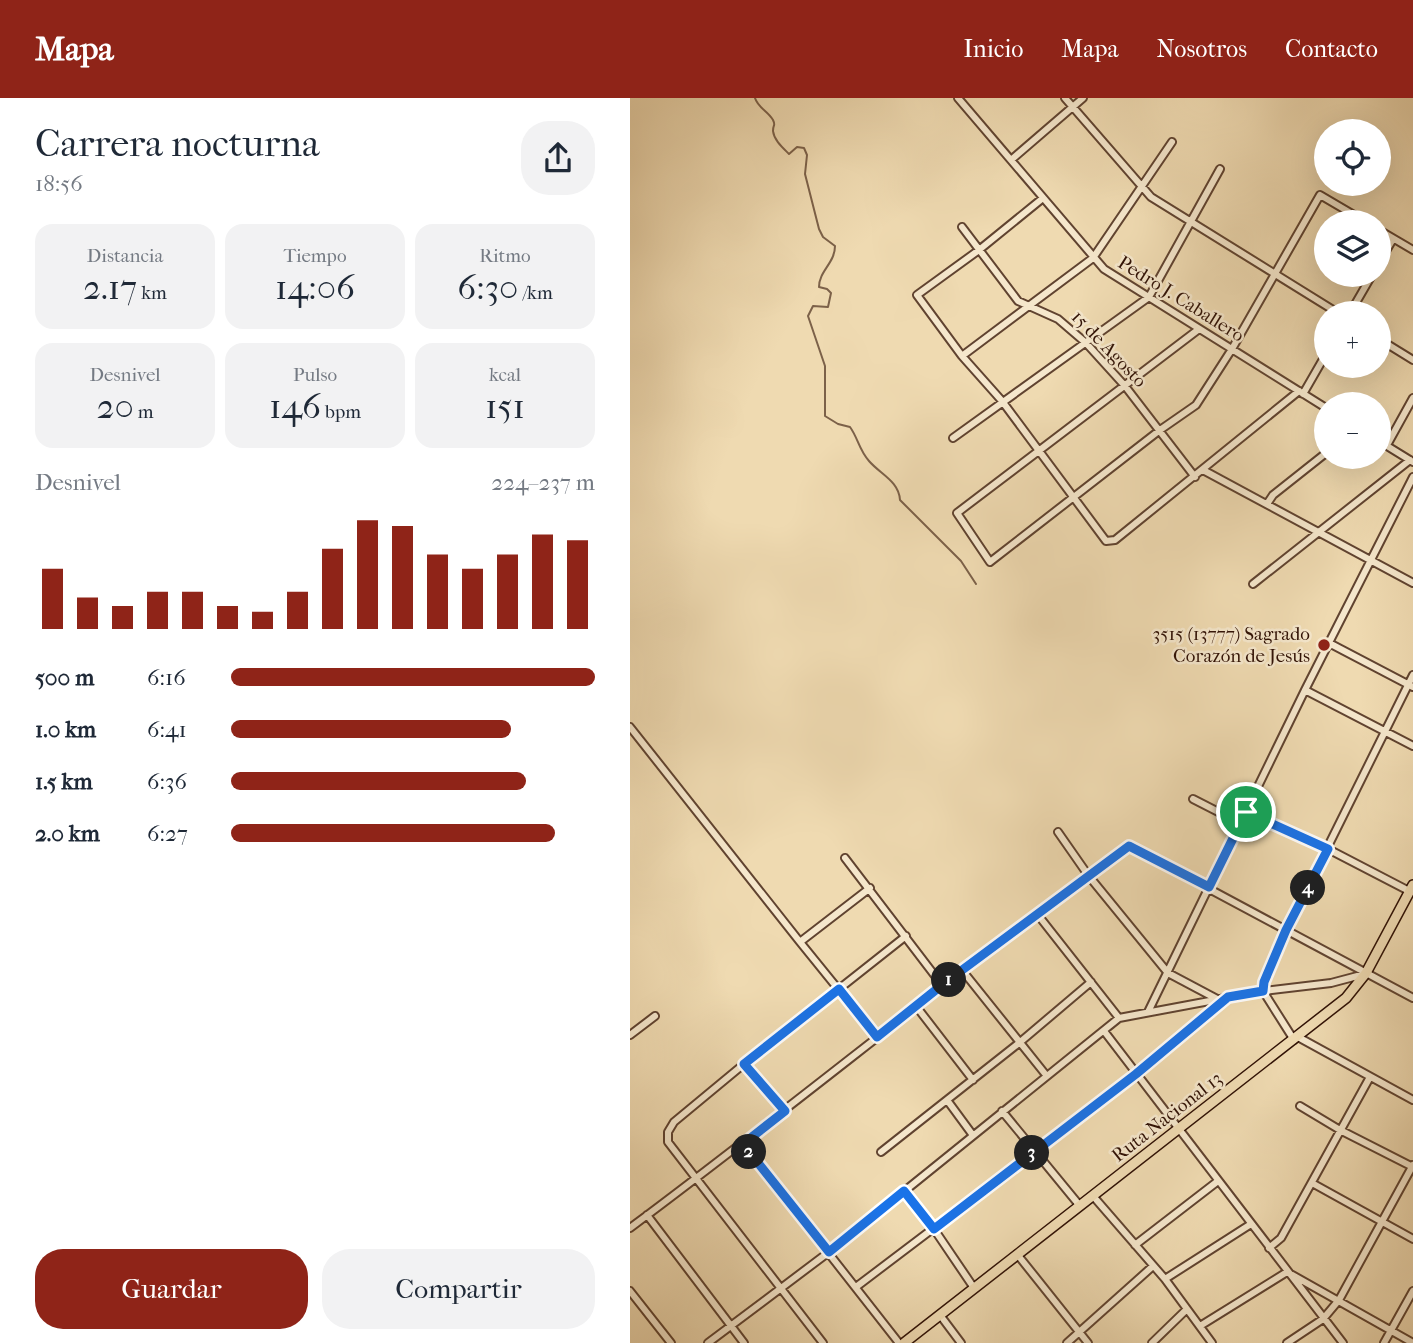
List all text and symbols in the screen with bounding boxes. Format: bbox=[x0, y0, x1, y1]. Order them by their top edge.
text: Mapa bbox=[35, 30, 114, 69]
text: Inicio bbox=[963, 35, 1023, 63]
text: Mapa bbox=[1061, 35, 1119, 63]
text: Nosotros bbox=[1157, 35, 1247, 63]
text: Contacto bbox=[1285, 35, 1378, 63]
map controls bbox=[1314, 119, 1391, 469]
button: locate bbox=[1314, 119, 1391, 196]
text: Carrera nocturna bbox=[35, 121, 320, 166]
button: share bbox=[521, 121, 595, 195]
text: 18:56 bbox=[35, 170, 83, 197]
button: layers bbox=[1314, 210, 1391, 287]
text: Distancia bbox=[87, 245, 163, 267]
text: Tiempo bbox=[283, 245, 347, 267]
text: Ritmo bbox=[479, 245, 531, 267]
street label: Pedro J. Caballero bbox=[1114, 251, 1248, 347]
text: 2.17 bbox=[83, 267, 137, 308]
text: 14:06 bbox=[275, 267, 355, 308]
text: 6:30 bbox=[457, 267, 518, 308]
text: km bbox=[137, 282, 167, 304]
text: /km bbox=[518, 282, 553, 304]
button: + bbox=[1314, 301, 1391, 378]
street label: 15 de Agosto bbox=[1067, 306, 1151, 392]
text: Desnivel bbox=[90, 364, 160, 386]
text: Pulso bbox=[293, 364, 337, 386]
text: kcal bbox=[489, 364, 521, 386]
text: 20 bbox=[96, 386, 134, 427]
text: 146 bbox=[269, 386, 321, 427]
text: 151 bbox=[485, 386, 525, 427]
button: − bbox=[1314, 392, 1391, 469]
text: m bbox=[134, 401, 154, 423]
text: bpm bbox=[321, 401, 361, 423]
text: Desnivel bbox=[35, 469, 121, 496]
text: 224–237 m bbox=[491, 469, 595, 496]
place label: 3515 (13777) Sagrado Corazón de Jesús bbox=[1153, 623, 1310, 667]
marker: 3515 (13777) Sagrado Corazón de Jesús bbox=[1316, 637, 1332, 653]
text: 500 m bbox=[35, 664, 94, 691]
text: 6:16 bbox=[147, 664, 186, 691]
text: 1.0 km bbox=[35, 716, 96, 743]
text: 6:41 bbox=[147, 716, 187, 743]
text: 1.5 km bbox=[35, 768, 93, 795]
text: 6:36 bbox=[147, 768, 187, 795]
pin bbox=[1216, 782, 1276, 842]
icon: arrive bbox=[1227, 793, 1265, 831]
text: 2.0 km bbox=[35, 820, 100, 847]
text: 6:27 bbox=[147, 820, 188, 847]
pin: 4 bbox=[1290, 870, 1326, 906]
text: 4 bbox=[1302, 876, 1313, 898]
pin: 1 bbox=[932, 962, 966, 998]
text: 1 bbox=[945, 968, 952, 990]
street label: Ruta Nacional 13 bbox=[1108, 1067, 1226, 1167]
pin: 2 bbox=[732, 1134, 766, 1170]
pin: 3 bbox=[1014, 1136, 1050, 1170]
text: 2 bbox=[744, 1140, 753, 1162]
text: 3 bbox=[1028, 1141, 1035, 1163]
button: Guardar bbox=[35, 1249, 308, 1329]
button: Compartir bbox=[322, 1249, 595, 1329]

